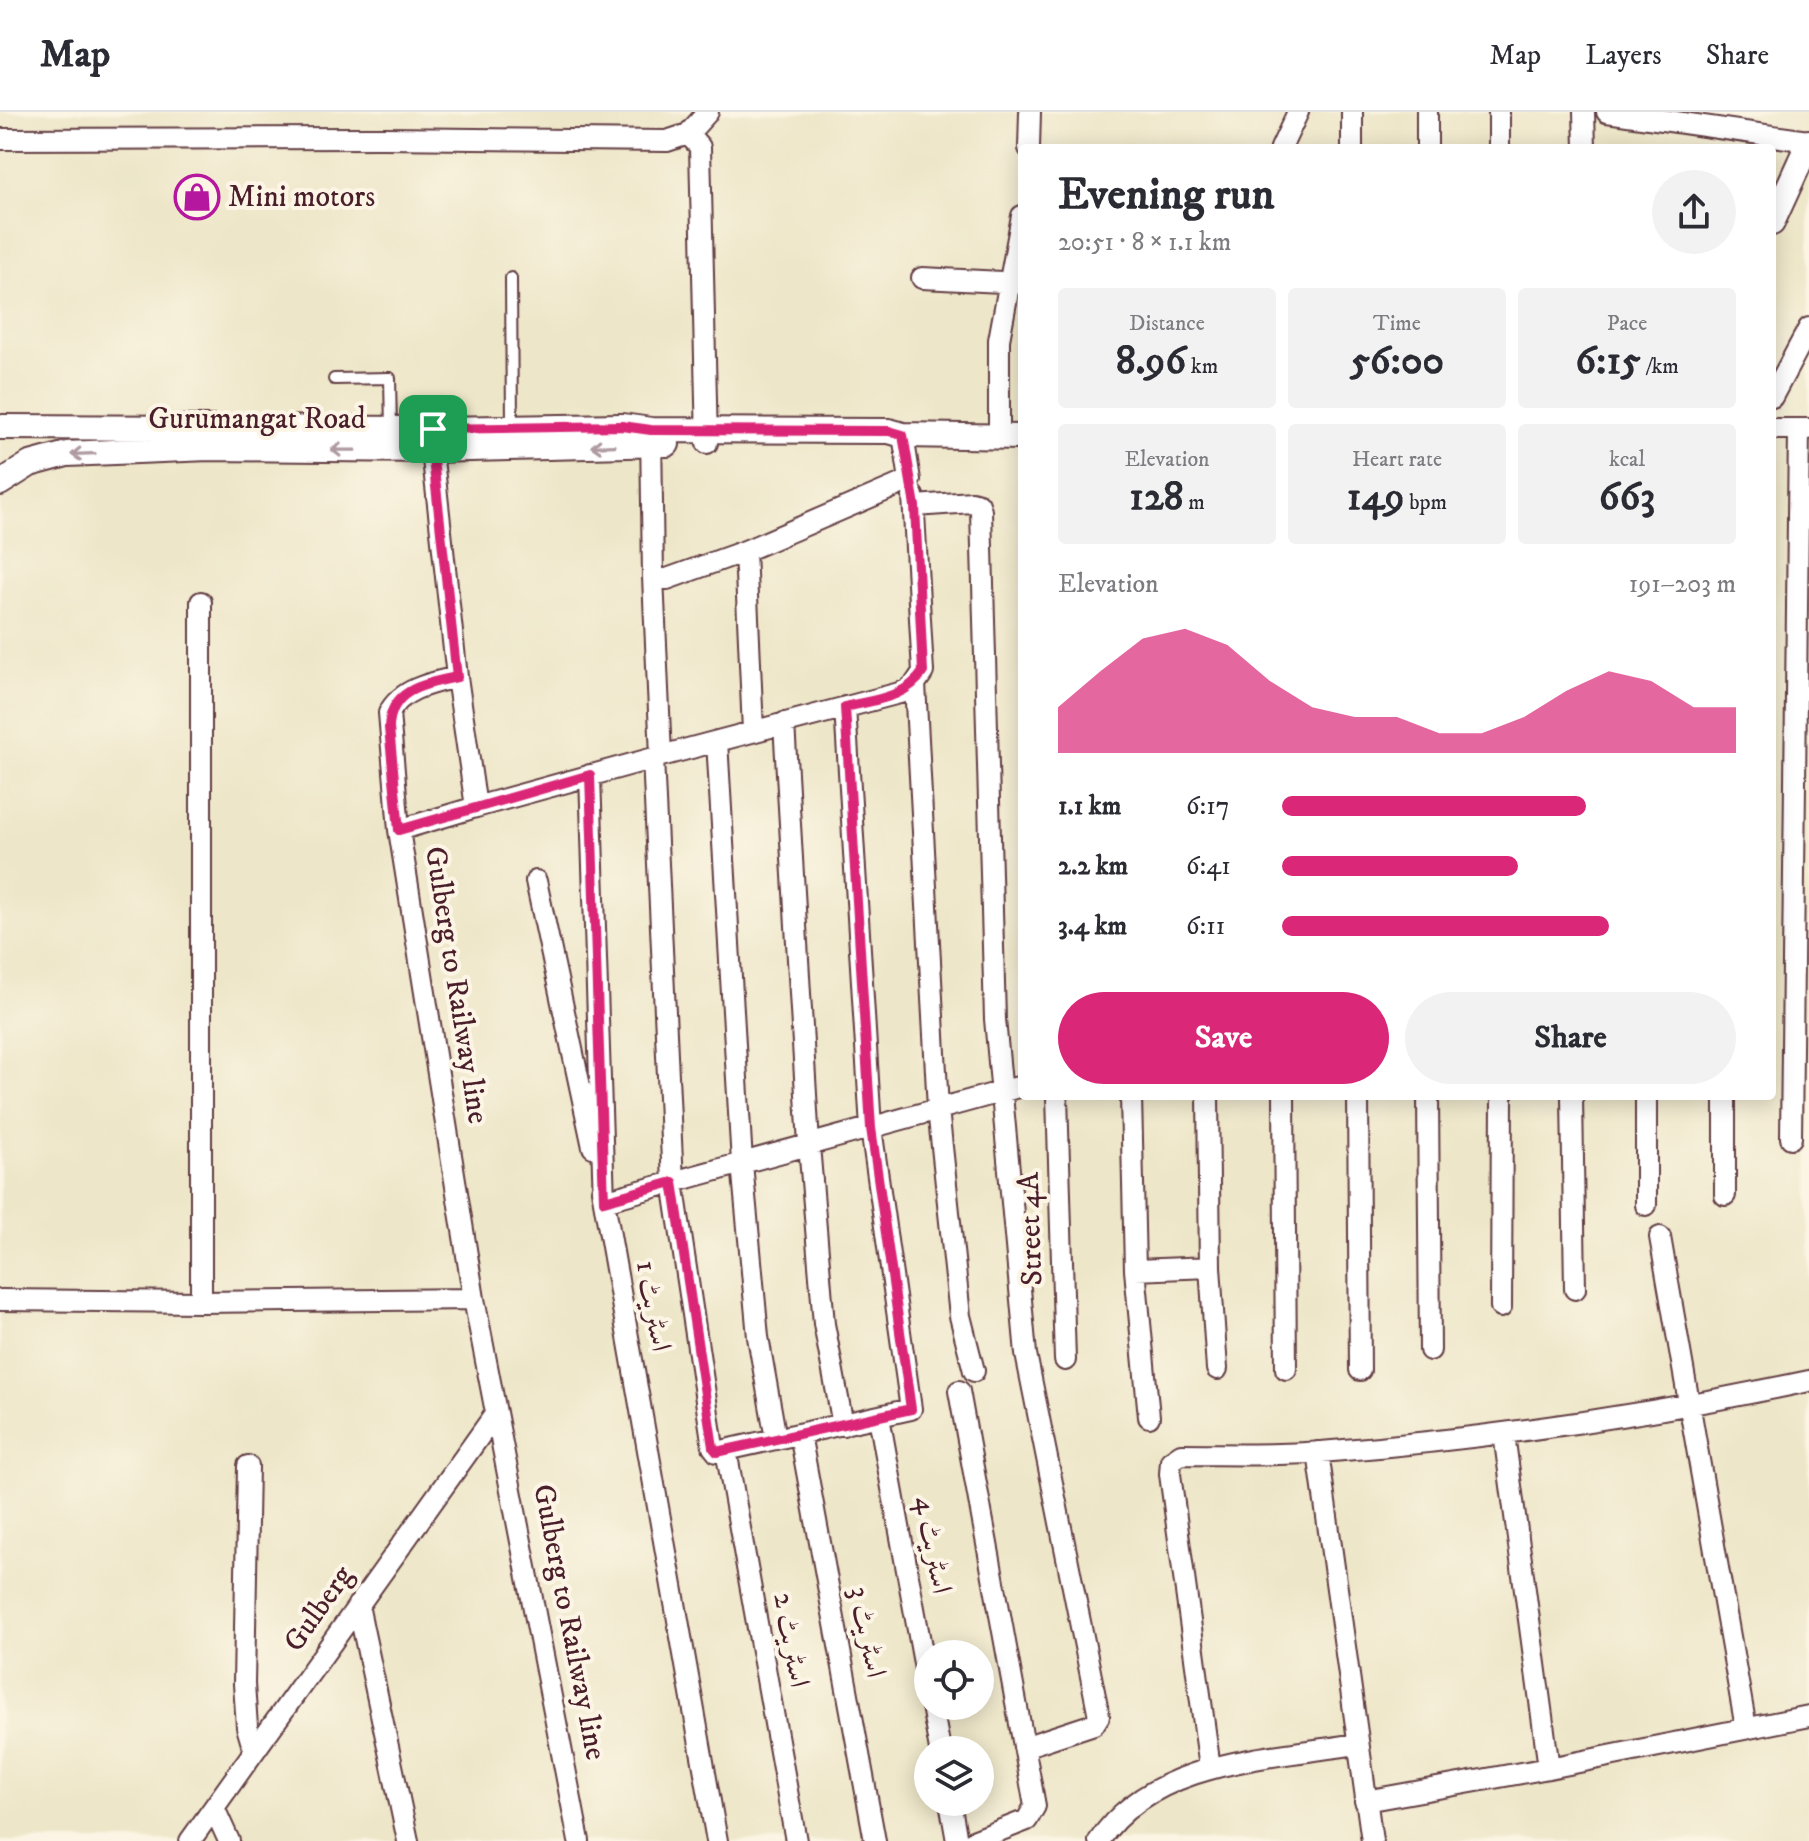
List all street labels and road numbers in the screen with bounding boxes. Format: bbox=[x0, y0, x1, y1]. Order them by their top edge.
street label: Gurumangat Road bbox=[148, 401, 366, 438]
street label: Gulberg to Railway line bbox=[416, 844, 496, 1126]
street label: Street 4A bbox=[1010, 1171, 1051, 1286]
street label: اسٹریٹ 1 bbox=[627, 1258, 679, 1354]
street label: Gulberg to Railway line bbox=[524, 1481, 614, 1763]
street label: اسٹریٹ 4 bbox=[906, 1493, 960, 1597]
street label: Gulberg bbox=[276, 1558, 362, 1659]
street label: اسٹریٹ 3 bbox=[840, 1583, 894, 1681]
street label: اسٹریٹ 2 bbox=[764, 1590, 818, 1690]

